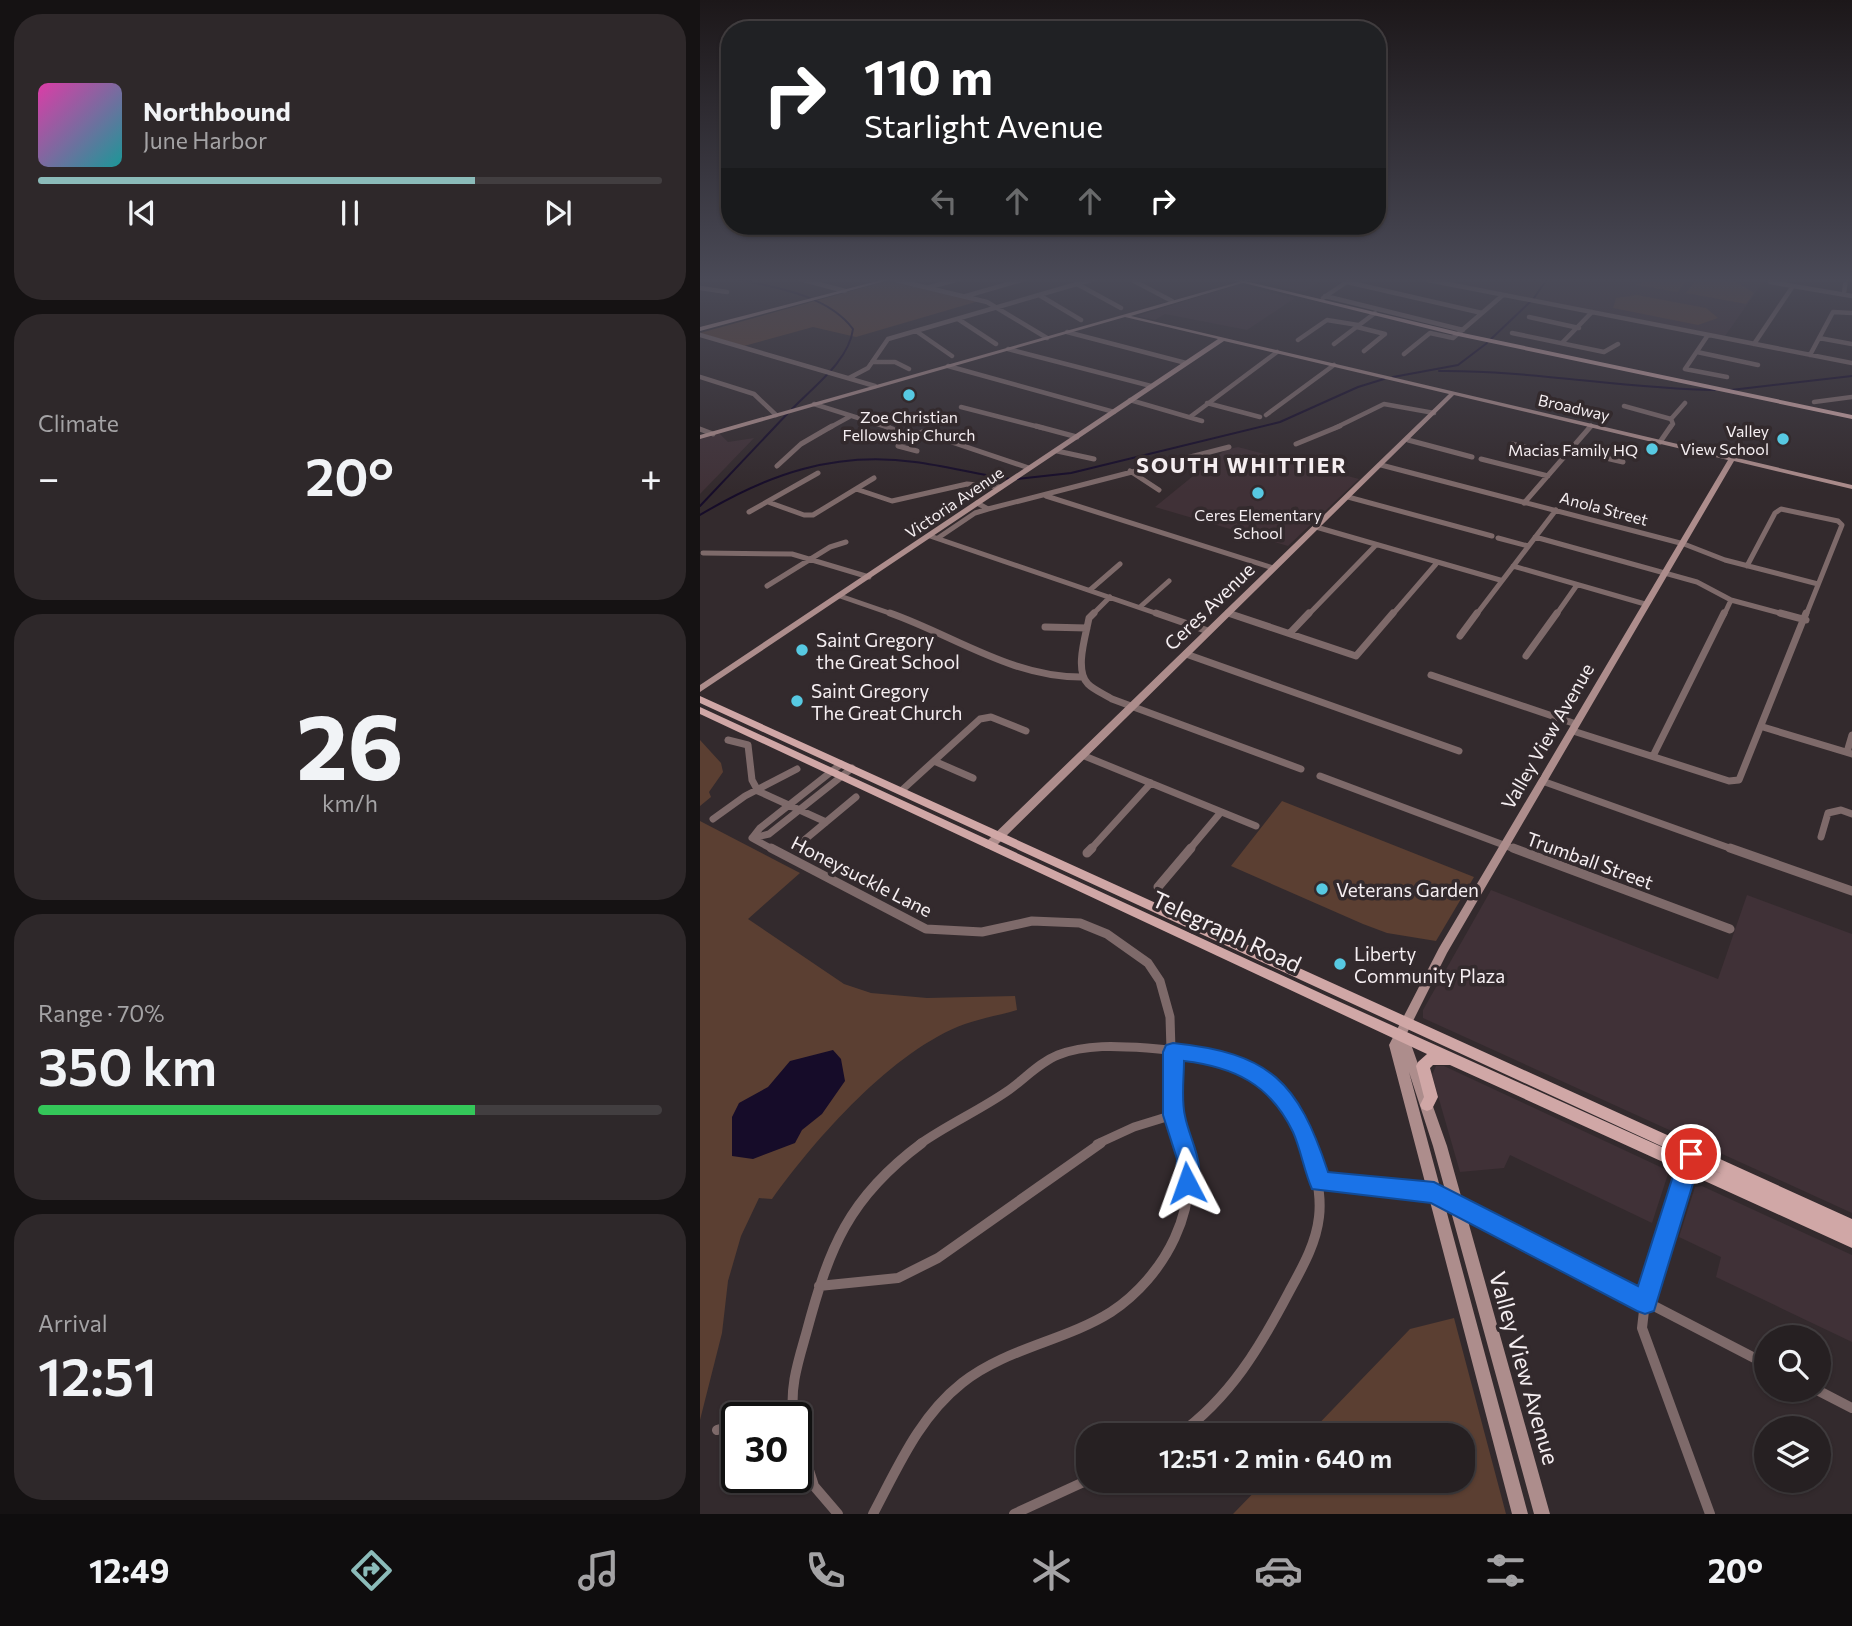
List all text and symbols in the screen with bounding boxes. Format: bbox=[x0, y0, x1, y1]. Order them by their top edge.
text: 110 m bbox=[864, 45, 993, 105]
icon: right bbox=[749, 49, 840, 140]
text: Northbound bbox=[143, 95, 291, 126]
text: Starlight Avenue bbox=[864, 105, 1103, 145]
text: June Harbor bbox=[143, 126, 267, 154]
icon: left bbox=[925, 182, 963, 220]
icon: ahead bbox=[998, 182, 1036, 220]
icon: ahead bbox=[1071, 182, 1109, 220]
icon: right bbox=[1144, 182, 1182, 220]
icon: previous bbox=[123, 194, 161, 232]
icon: pause bbox=[331, 194, 369, 232]
icon: next bbox=[539, 194, 577, 232]
marker: Zoe Christian Fellowship Church bbox=[901, 387, 917, 403]
street label: Broadway bbox=[1536, 390, 1612, 424]
place label: Zoe Christian Fellowship Church bbox=[843, 407, 975, 444]
text: Climate bbox=[38, 409, 119, 437]
place label: Valley View School bbox=[1680, 421, 1769, 458]
marker: Valley View School bbox=[1775, 431, 1791, 447]
place label: Macias Family HQ bbox=[1508, 440, 1638, 459]
marker: Macias Family HQ bbox=[1644, 441, 1660, 457]
text: 20° bbox=[305, 443, 394, 507]
district label: SOUTH WHITTIER bbox=[1136, 452, 1348, 477]
text: − bbox=[38, 453, 60, 500]
text: + bbox=[640, 453, 662, 500]
street label: Victoria Avenue bbox=[901, 462, 1007, 542]
marker: Ceres Elementary School bbox=[1250, 485, 1266, 501]
street label: Anola Street bbox=[1558, 487, 1651, 529]
place label: Ceres Elementary School bbox=[1194, 505, 1322, 542]
street label: Ceres Avenue bbox=[1159, 557, 1259, 655]
place label: Saint Gregory the Great School bbox=[816, 628, 960, 673]
marker: Saint Gregory the Great School bbox=[794, 642, 810, 658]
street label: Valley View Avenue bbox=[1496, 659, 1598, 813]
place label: Saint Gregory The Great Church bbox=[811, 679, 962, 724]
text: 26 bbox=[296, 687, 404, 799]
marker: Saint Gregory The Great Church bbox=[789, 693, 805, 709]
text: km/h bbox=[322, 789, 378, 817]
street label: Trumball Street bbox=[1523, 826, 1657, 894]
street label: Honeysuckle Lane bbox=[788, 831, 936, 921]
place label: Veterans Garden bbox=[1336, 878, 1479, 901]
marker: Veterans Garden bbox=[1314, 881, 1330, 897]
street label: Telegraph Road bbox=[1148, 884, 1306, 978]
place label: Liberty Community Plaza bbox=[1354, 942, 1505, 987]
marker: Liberty Community Plaza bbox=[1332, 956, 1348, 972]
text: Range · 70% bbox=[38, 999, 165, 1027]
text: 350 km bbox=[38, 1033, 217, 1097]
pin bbox=[1661, 1124, 1721, 1184]
icon: arrive bbox=[1672, 1135, 1710, 1173]
position arrow bbox=[1150, 1146, 1224, 1220]
street label: Valley View Avenue bbox=[1484, 1268, 1566, 1468]
text: Arrival bbox=[38, 1309, 108, 1337]
map controls bbox=[1754, 1325, 1831, 1493]
button: search bbox=[1754, 1325, 1831, 1402]
text: 12:51 bbox=[38, 1343, 157, 1407]
speed limit sign: 30 bbox=[721, 1402, 812, 1493]
button: layers bbox=[1754, 1416, 1831, 1493]
text: 12:51 · 2 min · 640 m bbox=[1159, 1442, 1392, 1473]
icon: directions bbox=[347, 1546, 396, 1595]
icon: music bbox=[574, 1546, 623, 1595]
icon: phone bbox=[801, 1546, 850, 1595]
icon: climate bbox=[1027, 1546, 1076, 1595]
icon: car bbox=[1254, 1546, 1303, 1595]
icon: filters bbox=[1481, 1546, 1530, 1595]
text: 12:49 bbox=[89, 1550, 169, 1590]
text: 20° bbox=[1708, 1550, 1763, 1590]

